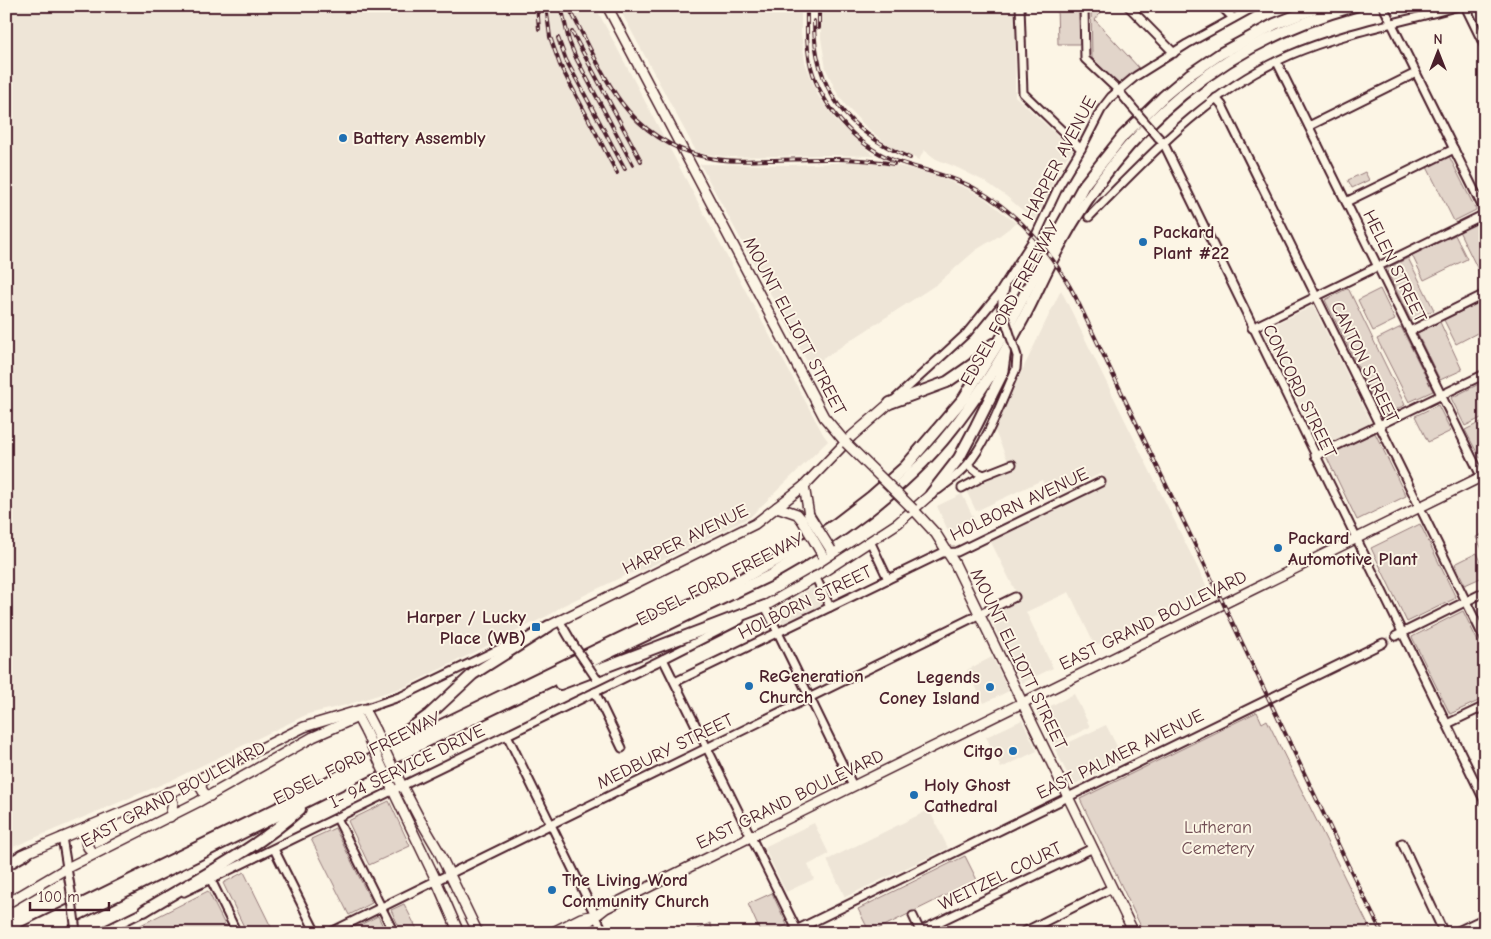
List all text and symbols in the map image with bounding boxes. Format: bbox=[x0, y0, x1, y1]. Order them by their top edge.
north arrow bbox=[1414, 28, 1464, 78]
text: N bbox=[1433, 31, 1443, 48]
street label: HARPER AVENUE bbox=[1018, 93, 1101, 224]
place label: Battery Assembly bbox=[353, 128, 486, 149]
marker: Battery Assembly bbox=[337, 132, 349, 144]
street label: HELEN STREET bbox=[1358, 206, 1431, 327]
street label: EDSEL FORD FREEWAY bbox=[956, 217, 1065, 389]
place label: Packard Plant #22 bbox=[1153, 222, 1229, 264]
street label: MOUNT ELLIOTT STREET bbox=[739, 234, 851, 419]
marker: Packard Plant #22 bbox=[1137, 236, 1149, 248]
street label: CANTON STREET bbox=[1326, 298, 1403, 427]
street label: CONCORD STREET bbox=[1258, 321, 1341, 462]
street label: HOLBORN AVENUE bbox=[947, 463, 1092, 546]
street label: HARPER AVENUE bbox=[619, 500, 752, 579]
street label: EDSEL FORD FREEWAY bbox=[633, 528, 808, 631]
place label: Packard Automotive Plant bbox=[1288, 528, 1419, 570]
marker: Packard Automotive Plant bbox=[1272, 542, 1284, 554]
street label: HOLBORN STREET bbox=[735, 561, 876, 644]
street label: MOUNT ELLIOTT STREET bbox=[966, 565, 1072, 754]
street label: EAST GRAND BOULEVARD bbox=[1056, 566, 1250, 675]
place label: Harper / Lucky Place (WB) bbox=[407, 607, 527, 649]
marker: Harper / Lucky Place (WB) bbox=[530, 621, 542, 633]
place label: ReGeneration Church bbox=[759, 666, 864, 708]
place label: Legends Coney Island bbox=[879, 667, 980, 709]
marker: ReGeneration Church bbox=[743, 680, 755, 692]
marker: Legends Coney Island bbox=[984, 681, 996, 693]
street label: EAST PALMER AVENUE bbox=[1033, 705, 1207, 804]
street label: EDSEL FORD FREEWAY bbox=[270, 707, 445, 810]
street label: MEDBURY STREET bbox=[593, 709, 738, 794]
street label: I- 94 SERVICE DRIVE bbox=[326, 720, 488, 813]
street label: EAST GRAND BOULEVARD bbox=[77, 737, 269, 852]
place label: Citgo bbox=[963, 741, 1003, 762]
street label: EAST GRAND BOULEVARD bbox=[693, 745, 887, 854]
marker: Citgo bbox=[1007, 745, 1019, 757]
place label: Holy Ghost Cathedral bbox=[924, 775, 1011, 817]
marker: Holy Ghost Cathedral bbox=[908, 789, 920, 801]
park label: Lutheran Cemetery bbox=[1182, 817, 1255, 859]
street label: WEITZEL COURT bbox=[935, 837, 1066, 915]
place label: The Living Word Community Church bbox=[562, 870, 709, 912]
scale bar bbox=[30, 879, 109, 911]
marker: The Living Word Community Church bbox=[546, 884, 558, 896]
text: 100 m bbox=[38, 888, 80, 906]

